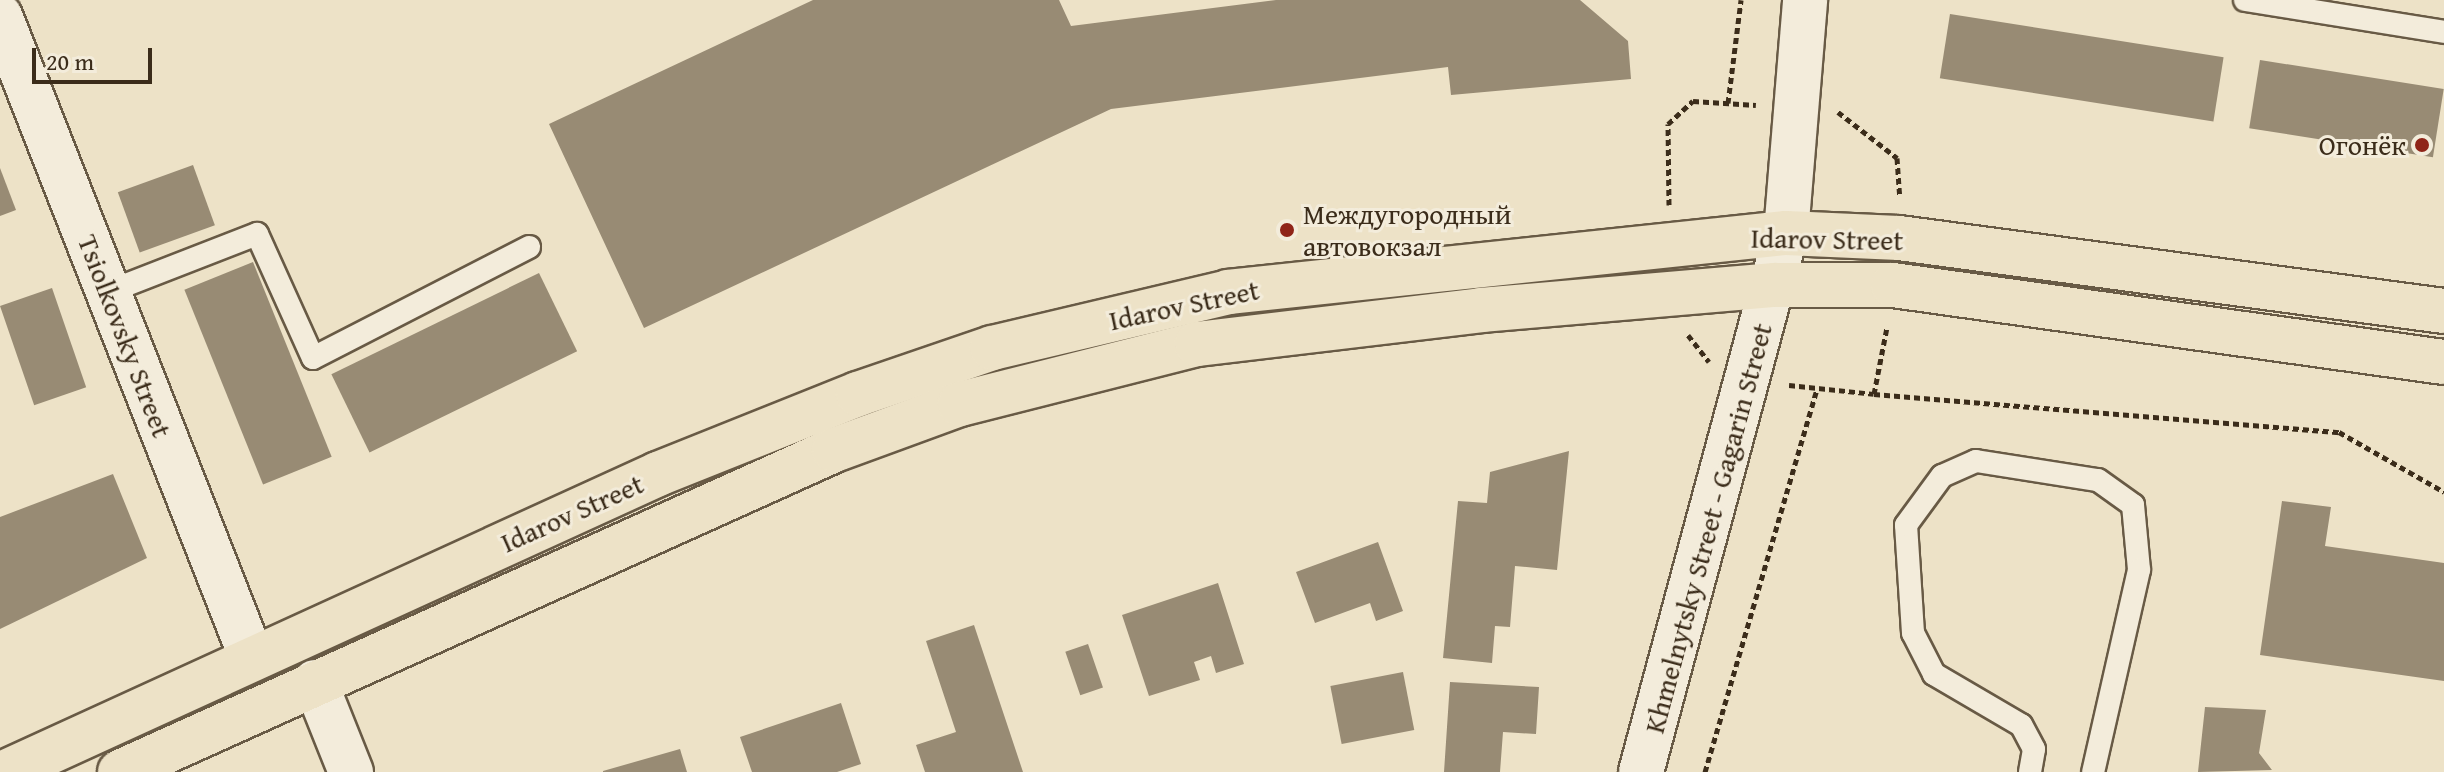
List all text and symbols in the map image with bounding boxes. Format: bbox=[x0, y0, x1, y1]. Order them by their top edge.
scale bar bbox=[36, 32, 156, 82]
text: 20 m bbox=[46, 44, 94, 79]
place label: Огонёк bbox=[2319, 128, 2406, 162]
marker: Огонёк bbox=[2413, 136, 2431, 154]
place label: Междугородный автовокзал bbox=[1303, 197, 1511, 263]
marker: Междугородный автовокзал bbox=[1278, 221, 1296, 239]
street label: Idarov Street bbox=[1750, 221, 1904, 257]
street label: Tsiolkovsky Street bbox=[71, 230, 179, 442]
street label: Idarov Street bbox=[1106, 273, 1262, 337]
street label: Khmelnytsky Street - Gagarin Street bbox=[1637, 319, 1779, 737]
street label: Idarov Street bbox=[495, 467, 649, 559]

